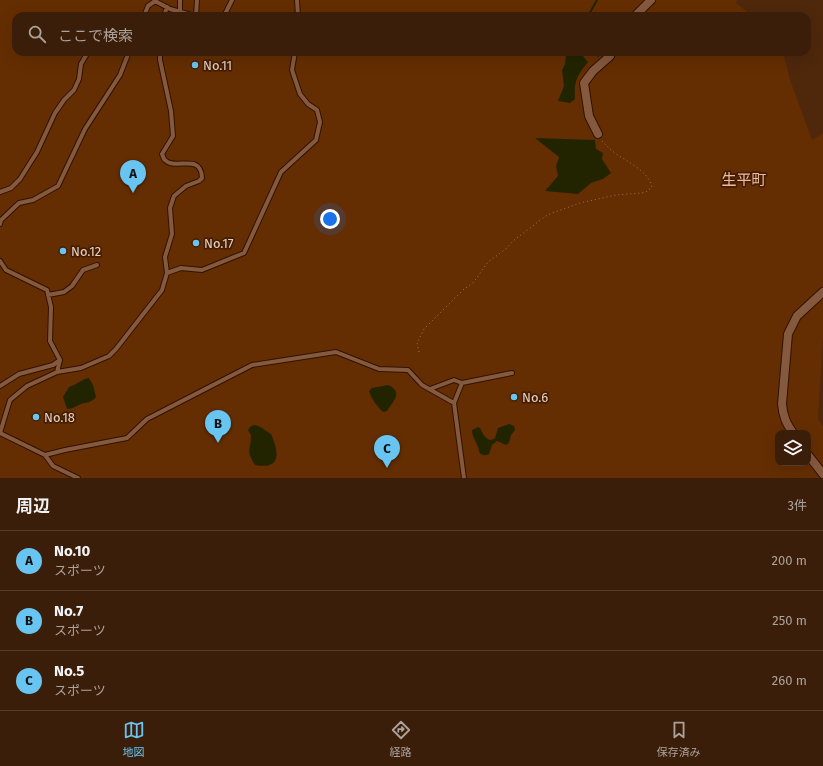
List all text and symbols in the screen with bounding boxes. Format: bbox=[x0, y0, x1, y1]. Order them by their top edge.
search box bbox=[12, 12, 811, 56]
icon: search bbox=[26, 23, 48, 45]
text: ここで検索 bbox=[58, 27, 133, 45]
place label: No.11 bbox=[203, 58, 232, 73]
marker: No.11 bbox=[190, 60, 200, 70]
pin: A bbox=[120, 160, 146, 193]
district label: 生平町 bbox=[721, 171, 767, 189]
your location bbox=[320, 209, 340, 229]
place label: No.17 bbox=[204, 236, 234, 251]
marker: No.17 bbox=[191, 238, 201, 248]
place label: No.12 bbox=[71, 244, 101, 259]
marker: No.12 bbox=[58, 246, 68, 256]
place label: No.6 bbox=[522, 390, 548, 405]
marker: No.6 bbox=[509, 392, 519, 402]
place label: No.18 bbox=[44, 410, 75, 425]
pin: B bbox=[205, 410, 231, 443]
marker: No.18 bbox=[31, 412, 41, 422]
map controls bbox=[775, 430, 811, 466]
button: layers bbox=[775, 430, 811, 466]
pin: C bbox=[374, 435, 400, 468]
text: 周辺 bbox=[16, 496, 50, 517]
text: 3件 bbox=[788, 498, 807, 513]
text: No.10 bbox=[54, 542, 90, 560]
text: A bbox=[25, 553, 33, 568]
text: 200 m bbox=[771, 553, 807, 568]
text: スポーツ bbox=[54, 563, 106, 578]
text: No.7 bbox=[54, 602, 83, 620]
text: B bbox=[25, 613, 33, 628]
text: 250 m bbox=[772, 613, 807, 628]
text: スポーツ bbox=[54, 623, 106, 638]
text: No.5 bbox=[54, 662, 84, 680]
text: C bbox=[25, 673, 33, 688]
text: 260 m bbox=[772, 673, 807, 688]
text: スポーツ bbox=[54, 683, 106, 698]
tab: 地図 bbox=[123, 719, 145, 759]
tab: 経路 bbox=[390, 719, 412, 759]
tab: 保存済み bbox=[657, 719, 701, 759]

